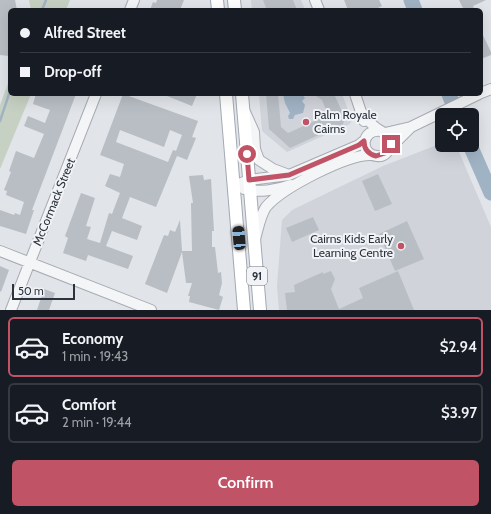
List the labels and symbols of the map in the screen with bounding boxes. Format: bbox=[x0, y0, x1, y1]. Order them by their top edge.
place label: Palm Royale Cairns bbox=[314, 107, 377, 136]
marker: Palm Royale Cairns bbox=[301, 117, 311, 127]
route end bbox=[382, 135, 400, 153]
route start bbox=[238, 145, 256, 163]
street label: McCormack Street bbox=[29, 156, 78, 248]
car bbox=[232, 226, 246, 250]
place label: Cairns Kids Early Learning Centre bbox=[310, 231, 393, 260]
marker: Cairns Kids Early Learning Centre bbox=[396, 241, 406, 251]
road number: 91 bbox=[247, 267, 267, 285]
scale bar bbox=[12, 282, 75, 301]

